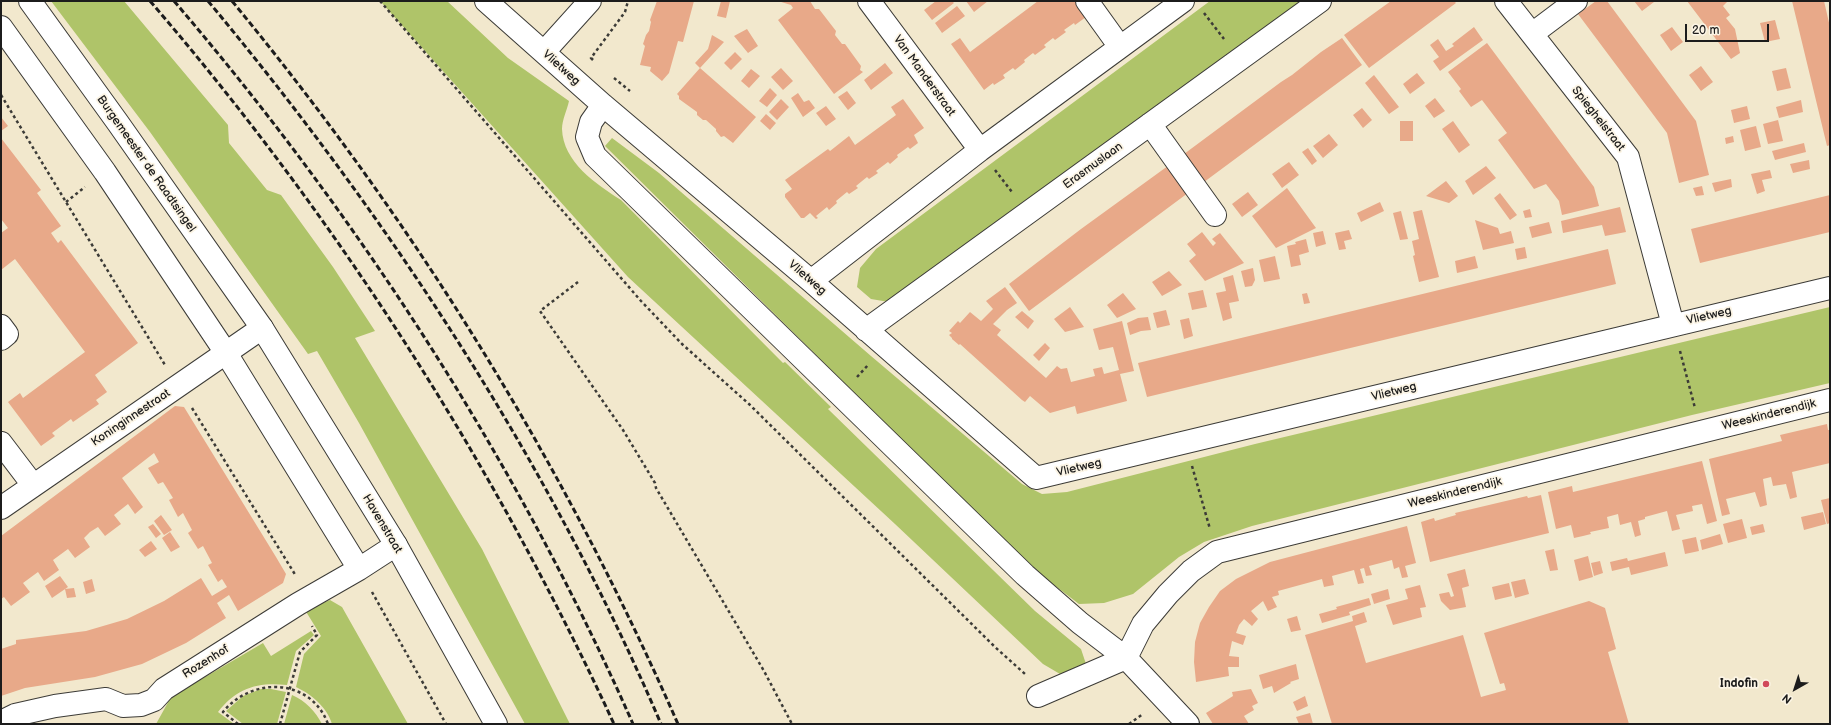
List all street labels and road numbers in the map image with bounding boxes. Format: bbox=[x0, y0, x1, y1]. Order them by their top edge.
street label: Van Manderstraat bbox=[890, 33, 958, 119]
street label: Vlietweg bbox=[539, 47, 583, 89]
street label: Spieghelstraat bbox=[1568, 84, 1628, 154]
street label: Burgemeester de Raadtsingel bbox=[93, 93, 199, 235]
street label: Erasmuslaan bbox=[1060, 140, 1126, 192]
street label: Vlietweg bbox=[785, 258, 829, 298]
street label: Vlietweg bbox=[1685, 304, 1733, 328]
street label: Vlietweg bbox=[1370, 379, 1418, 405]
street label: Koninginnestraat bbox=[89, 386, 173, 450]
street label: Weeskinderendijk bbox=[1721, 396, 1817, 434]
street label: Vlietweg bbox=[1055, 456, 1103, 480]
street label: Weeskinderendijk bbox=[1407, 474, 1503, 512]
street label: Havenstraat bbox=[359, 492, 405, 556]
street label: Rozenhof bbox=[180, 642, 232, 682]

